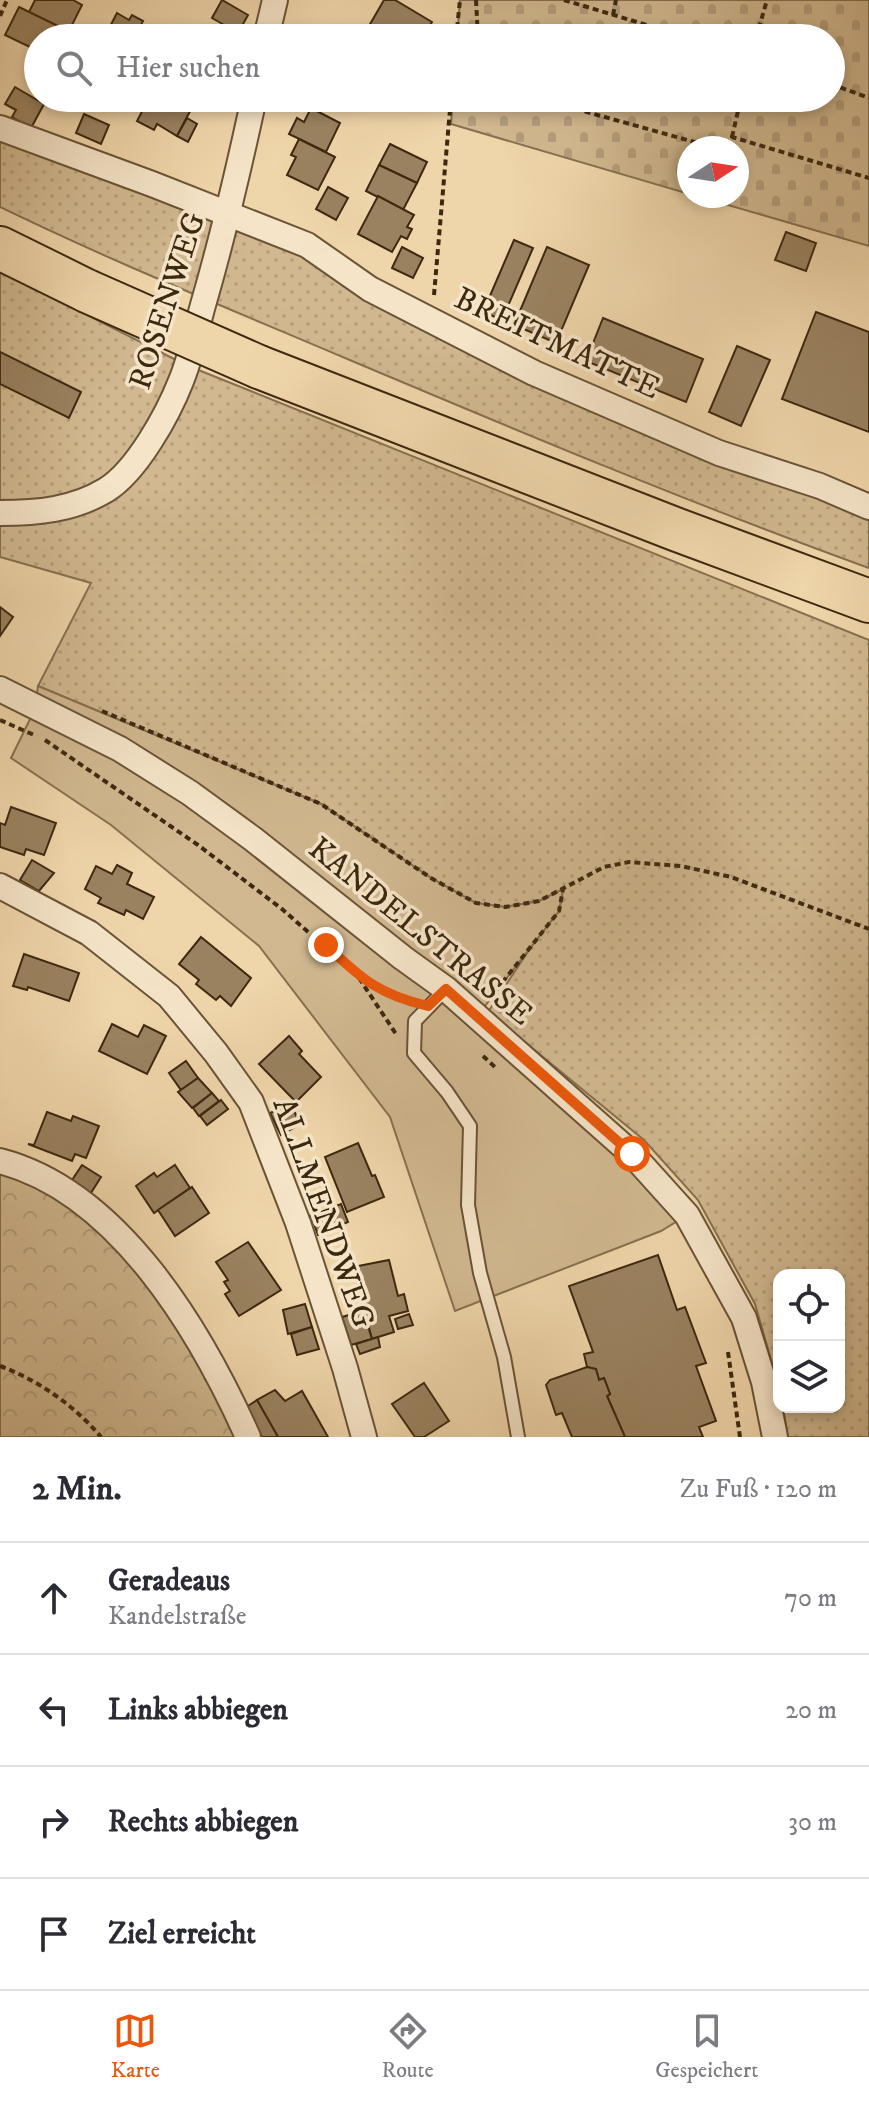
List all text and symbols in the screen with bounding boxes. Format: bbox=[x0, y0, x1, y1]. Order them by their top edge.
search box bbox=[24, 24, 845, 112]
icon: search bbox=[52, 46, 96, 90]
text: Hier suchen bbox=[116, 50, 260, 87]
north arrow bbox=[677, 136, 749, 208]
street label: ROSENWEG bbox=[121, 207, 215, 395]
street label: BREITMATTE bbox=[448, 279, 666, 409]
street label: KANDELSTRASSE bbox=[300, 829, 540, 1035]
route end bbox=[308, 927, 344, 963]
street label: ALLMENDWEG bbox=[263, 1092, 383, 1334]
route start bbox=[614, 1136, 650, 1172]
map controls bbox=[773, 1269, 845, 1413]
button: locate bbox=[773, 1269, 845, 1341]
button: layers bbox=[773, 1341, 845, 1413]
text: 2 Min. bbox=[32, 1468, 122, 1510]
text: Zu Fuß · 120 m bbox=[680, 1473, 837, 1506]
text: Geradeaus bbox=[108, 1563, 230, 1600]
icon: ahead bbox=[32, 1576, 76, 1620]
text: 70 m bbox=[784, 1582, 837, 1615]
text: Kandelstraße bbox=[108, 1600, 247, 1633]
icon: left bbox=[32, 1688, 76, 1732]
text: Links abbiegen bbox=[108, 1692, 288, 1729]
text: 20 m bbox=[785, 1694, 837, 1727]
icon: right bbox=[32, 1800, 76, 1844]
text: Rechts abbiegen bbox=[108, 1804, 298, 1841]
text: 30 m bbox=[788, 1806, 837, 1839]
icon: arrive bbox=[32, 1912, 76, 1956]
text: Ziel erreicht bbox=[108, 1916, 256, 1953]
tab: Karte bbox=[111, 2009, 160, 2084]
tab: Route bbox=[382, 2009, 434, 2084]
tab: Gespeichert bbox=[655, 2009, 758, 2084]

